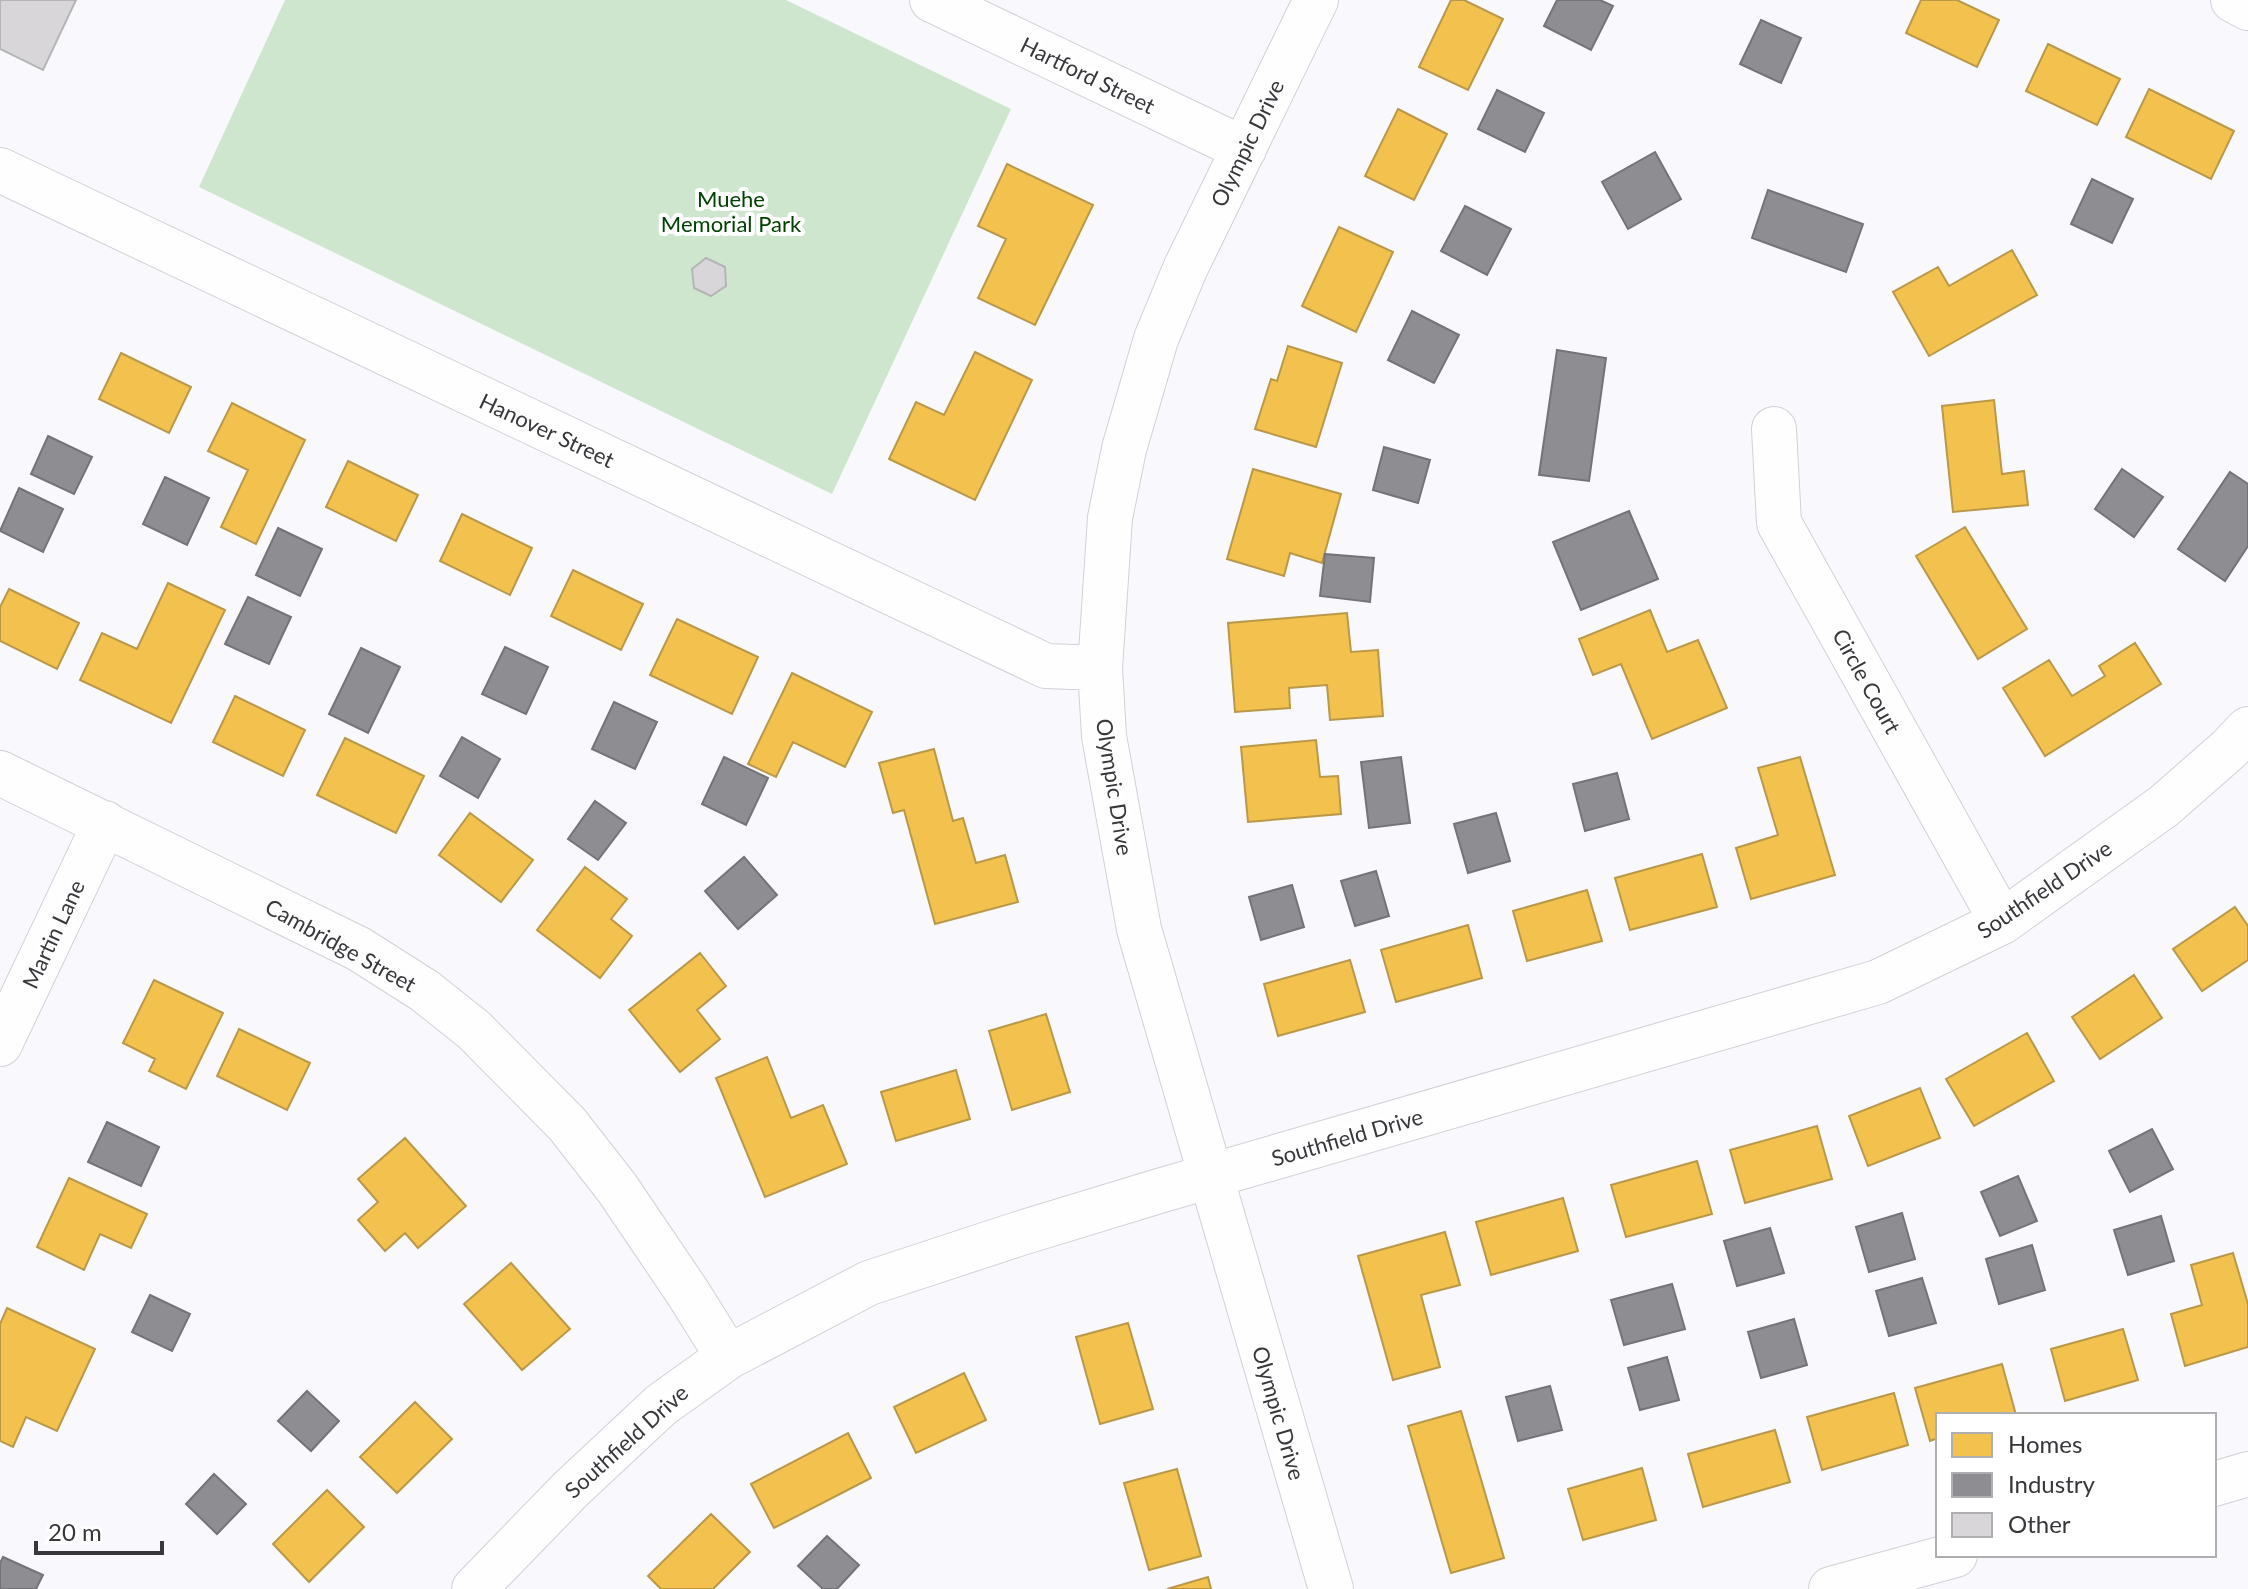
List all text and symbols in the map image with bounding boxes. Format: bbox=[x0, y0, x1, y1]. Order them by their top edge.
street label: Hartford Street bbox=[1016, 31, 1160, 119]
street label: Olympic Drive bbox=[1205, 75, 1289, 211]
park label: Muehe Memorial Park bbox=[661, 185, 802, 237]
street label: Hanover Street bbox=[475, 387, 619, 473]
street label: Circle Court bbox=[1827, 624, 1907, 738]
street label: Olympic Drive bbox=[1091, 717, 1139, 857]
street label: Southfield Drive bbox=[1972, 834, 2116, 944]
street label: Martin Lane bbox=[16, 875, 90, 993]
street label: Cambridge Street bbox=[261, 892, 421, 998]
street label: Southfield Drive bbox=[1268, 1102, 1426, 1172]
street label: Olympic Drive bbox=[1247, 1343, 1311, 1483]
street label: Southfield Drive bbox=[559, 1379, 693, 1503]
legend bbox=[1936, 1413, 2216, 1557]
text: Homes bbox=[2008, 1429, 2082, 1458]
text: Industry bbox=[2008, 1469, 2095, 1498]
scale bar bbox=[36, 1505, 162, 1555]
text: Other bbox=[2008, 1509, 2071, 1538]
text: 20 m bbox=[48, 1517, 102, 1546]

